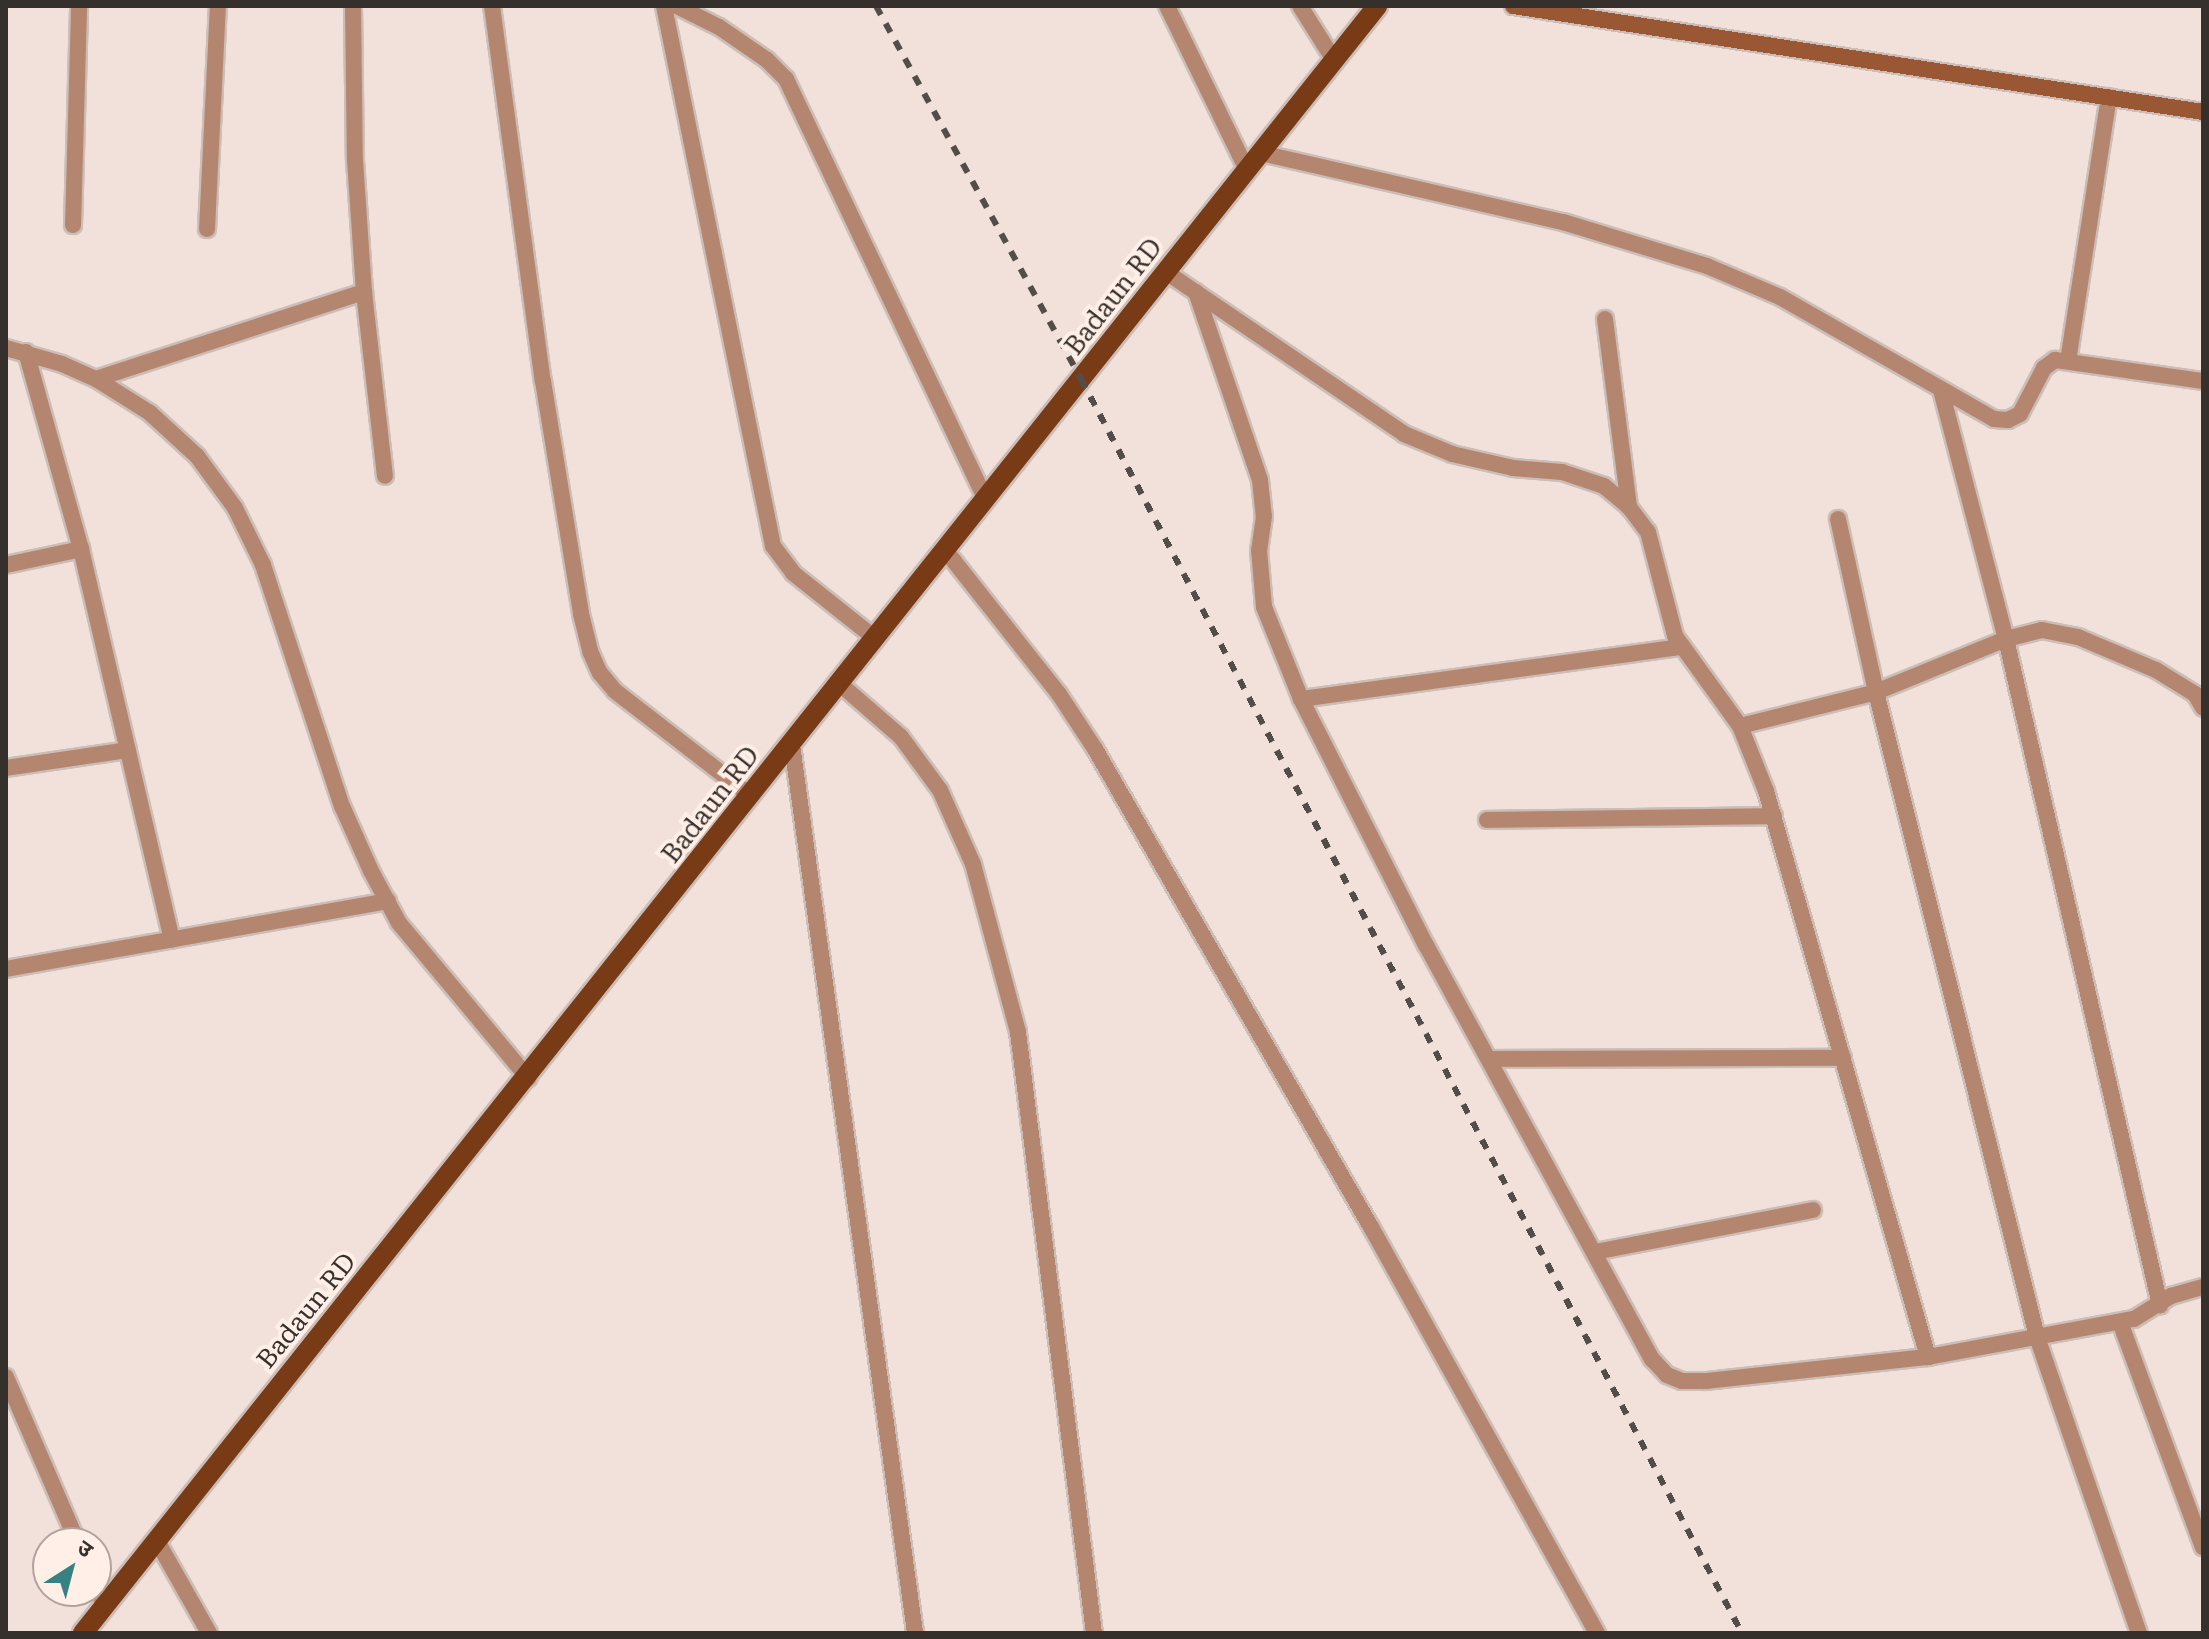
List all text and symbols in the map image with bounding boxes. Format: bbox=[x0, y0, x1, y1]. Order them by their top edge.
street label: Badaun RD bbox=[1059, 232, 1169, 362]
street label: Badaun RD bbox=[656, 740, 766, 870]
street label: Badaun RD bbox=[251, 1247, 363, 1375]
north arrow bbox=[32, 1527, 112, 1607]
text: उ bbox=[73, 1535, 98, 1563]

